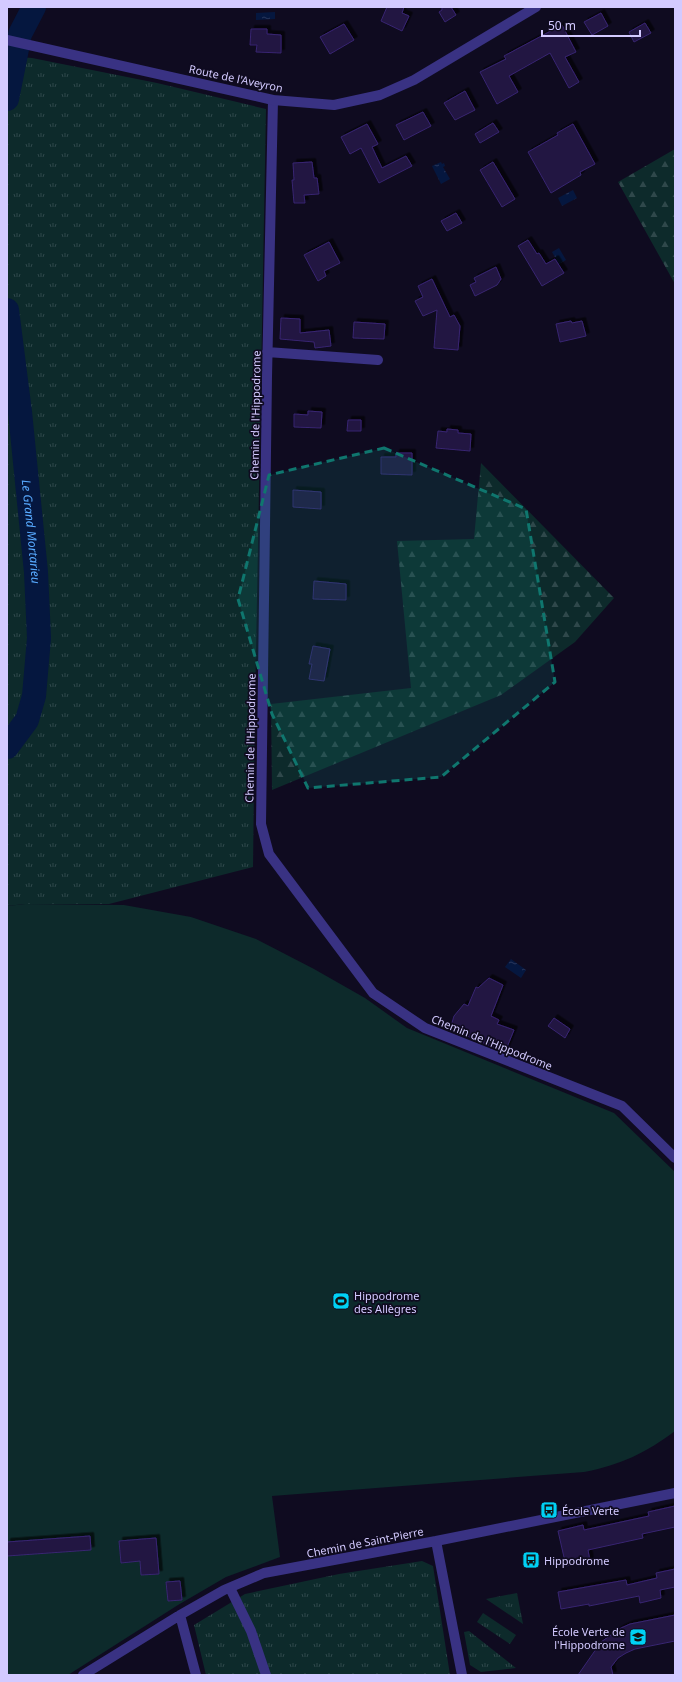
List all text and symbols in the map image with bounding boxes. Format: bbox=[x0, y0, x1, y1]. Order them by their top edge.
scale bar bbox=[542, 12, 640, 38]
text: 50 m bbox=[548, 17, 576, 34]
street label: Route de l'Aveyron bbox=[188, 61, 284, 95]
street label: Chemin de l'Hippodrome bbox=[246, 350, 264, 480]
water label: Le Grand Mortarieu bbox=[18, 479, 45, 584]
street label: Chemin de l'Hippodrome bbox=[241, 673, 259, 803]
street label: Chemin de l'Hippodrome bbox=[429, 1011, 555, 1073]
place label: Hippodrome des Allègres bbox=[354, 1288, 419, 1316]
sports icon: Hippodrome des Allègres bbox=[331, 1291, 351, 1311]
bus stop icon: École Verte bbox=[539, 1500, 559, 1520]
place label: École Verte bbox=[562, 1503, 619, 1518]
street label: Chemin de Saint-Pierre bbox=[305, 1523, 425, 1561]
bus stop icon: Hippodrome bbox=[521, 1550, 541, 1570]
place label: Hippodrome bbox=[544, 1553, 609, 1568]
place label: École Verte de l'Hippodrome bbox=[552, 1624, 625, 1652]
school or university icon: École Verte de l'Hippodrome bbox=[628, 1627, 648, 1647]

